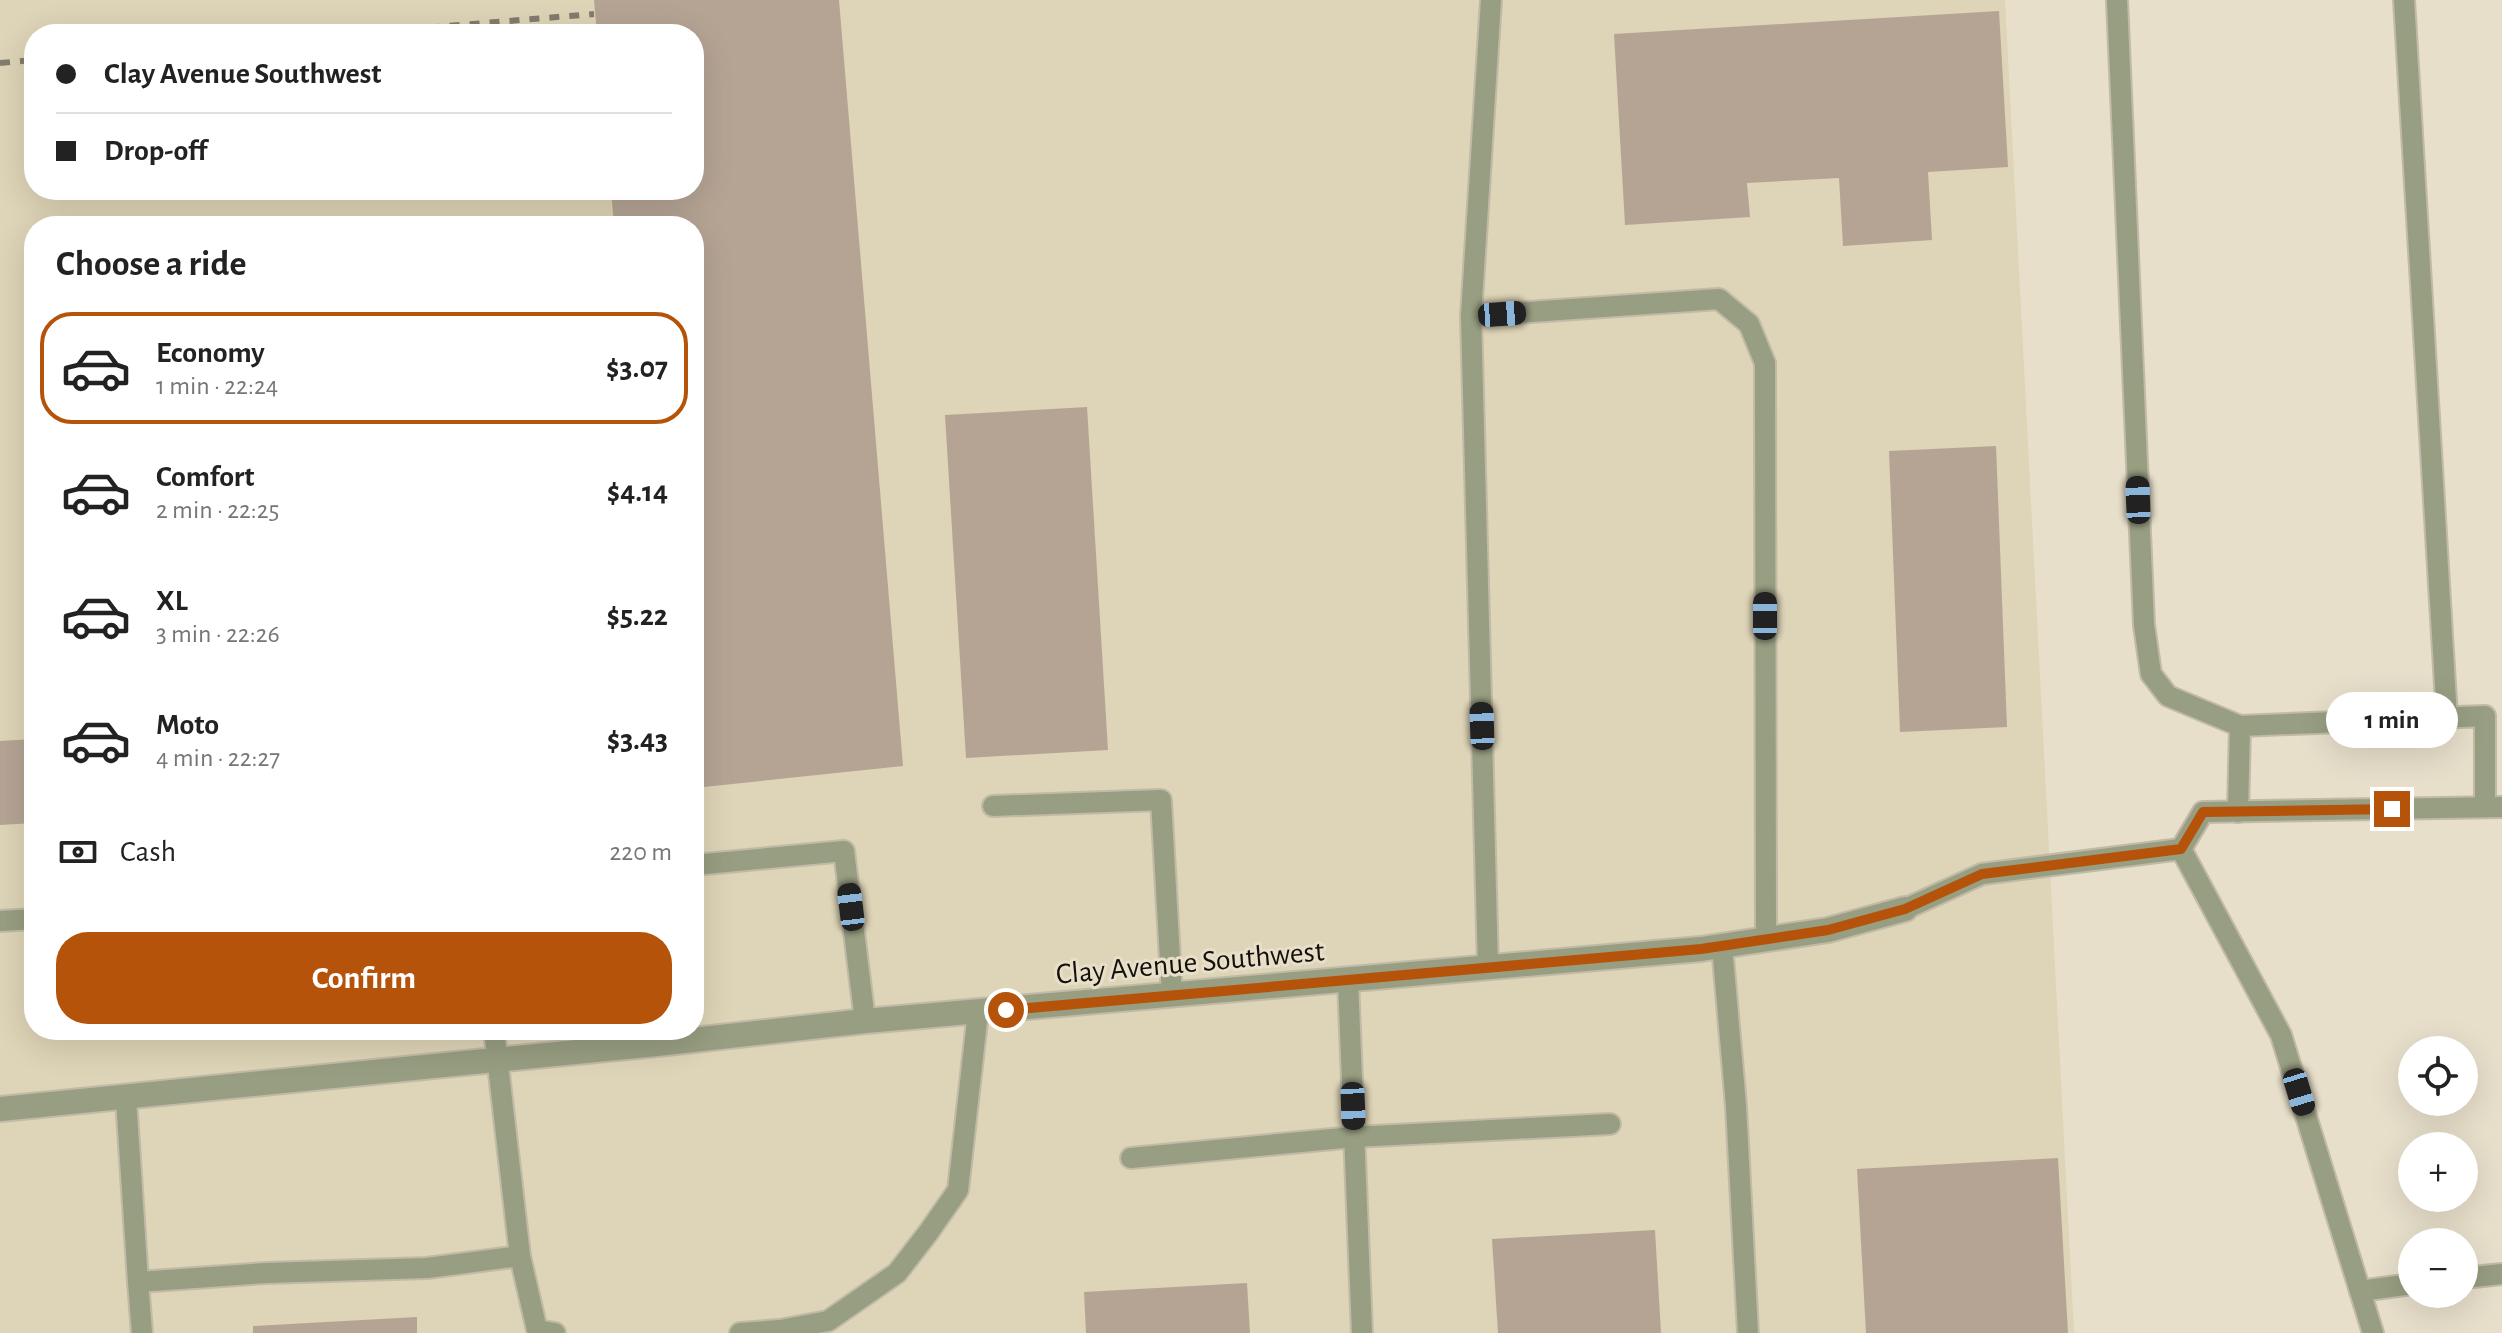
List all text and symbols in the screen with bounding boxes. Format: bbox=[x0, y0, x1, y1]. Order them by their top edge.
text: Clay Avenue Southwest bbox=[104, 59, 381, 89]
text: Drop-off bbox=[104, 136, 207, 166]
text: Choose a ride bbox=[56, 246, 246, 282]
car bbox=[1477, 300, 1527, 328]
icon: car bbox=[60, 332, 132, 404]
text: Economy bbox=[156, 338, 265, 368]
text: $3.07 bbox=[606, 353, 668, 383]
text: 1 min · 22:24 bbox=[156, 373, 278, 399]
icon: car bbox=[60, 456, 132, 528]
text: Comfort bbox=[156, 462, 255, 492]
car bbox=[2125, 476, 2151, 524]
text: $4.14 bbox=[607, 477, 668, 507]
text: 2 min · 22:25 bbox=[156, 497, 279, 523]
icon: car bbox=[60, 580, 132, 652]
text: XL bbox=[156, 586, 188, 616]
car bbox=[1753, 592, 1777, 640]
text: $5.22 bbox=[606, 601, 668, 631]
text: 3 min · 22:26 bbox=[156, 621, 280, 647]
callout: 1 min bbox=[2326, 693, 2458, 749]
car bbox=[1469, 702, 1495, 750]
icon: car bbox=[60, 704, 132, 776]
text: 1 min bbox=[2365, 707, 2419, 733]
text: Moto bbox=[156, 710, 219, 740]
text: $3.43 bbox=[607, 725, 668, 755]
text: 4 min · 22:27 bbox=[156, 745, 280, 771]
route end bbox=[2374, 791, 2410, 827]
icon: cash bbox=[56, 830, 100, 874]
text: Cash bbox=[120, 837, 176, 867]
text: 220 m bbox=[610, 839, 672, 865]
car bbox=[836, 882, 866, 932]
button: Confirm bbox=[56, 932, 672, 1024]
street label: Clay Avenue Southwest bbox=[1055, 936, 1326, 990]
route start bbox=[988, 992, 1024, 1028]
map controls bbox=[2398, 1036, 2478, 1308]
button: locate bbox=[2398, 1036, 2478, 1116]
car bbox=[2281, 1066, 2317, 1118]
car bbox=[1340, 1082, 1366, 1130]
button: + bbox=[2398, 1132, 2478, 1212]
button: − bbox=[2398, 1228, 2478, 1308]

